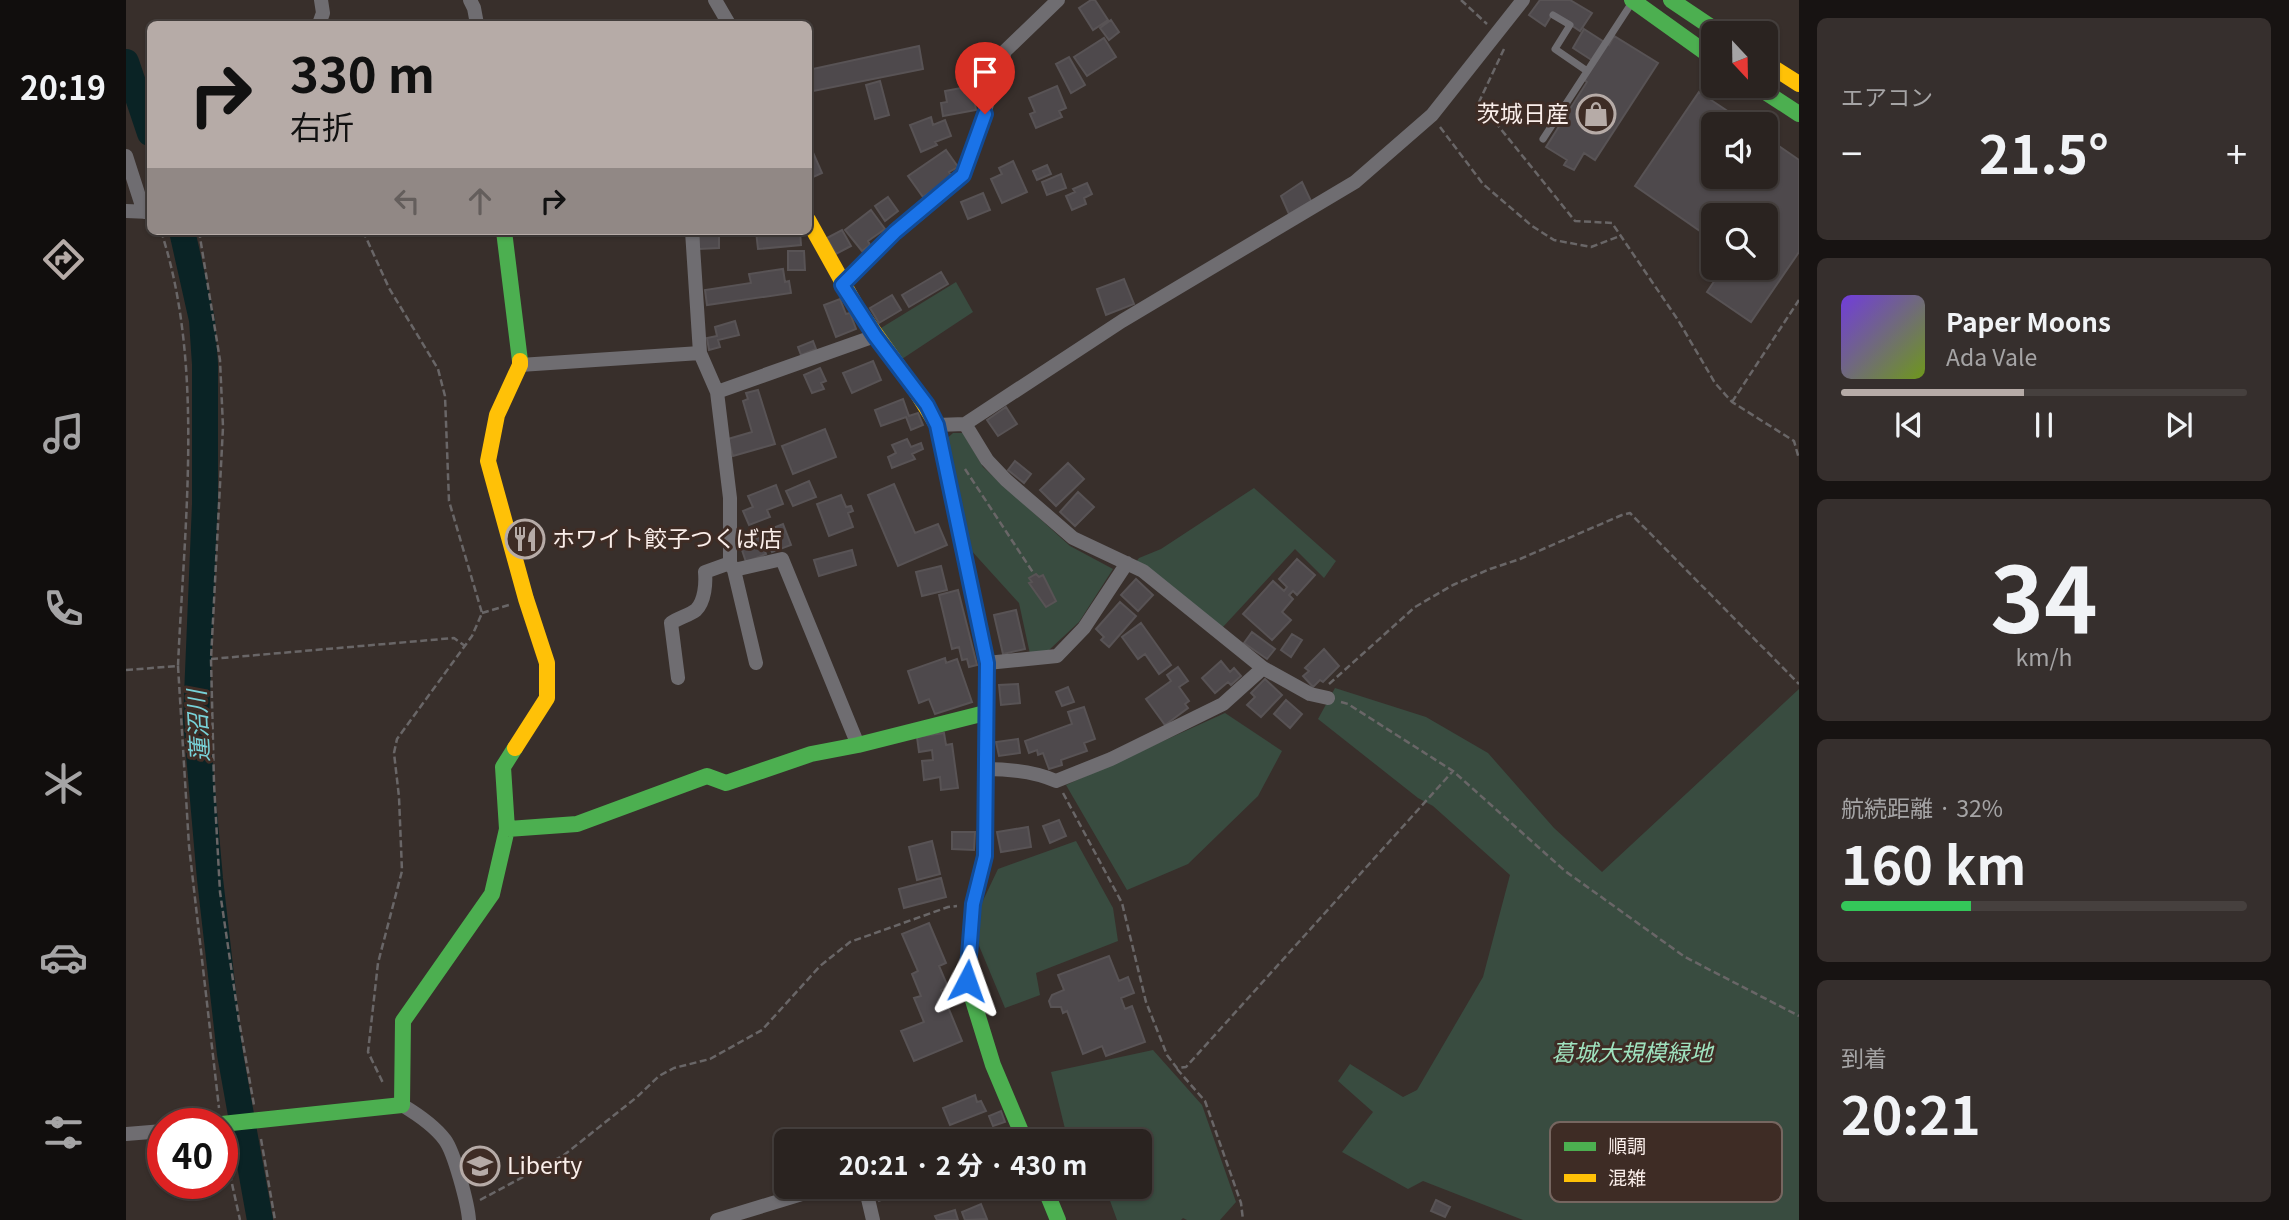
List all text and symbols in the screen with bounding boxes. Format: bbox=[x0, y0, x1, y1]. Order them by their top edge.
north arrow bbox=[1701, 21, 1778, 98]
map controls bbox=[1701, 21, 1778, 280]
text: 330 m bbox=[290, 36, 435, 107]
pin bbox=[955, 42, 1015, 114]
icon: right bbox=[175, 49, 266, 140]
icon: arrive bbox=[966, 53, 1004, 91]
text: 20:19 bbox=[20, 63, 106, 109]
text: エアコン bbox=[1841, 79, 1933, 113]
shop icon: 茨城日産 bbox=[1575, 93, 1617, 135]
place label: 茨城日産 bbox=[1477, 95, 1569, 129]
text: 右折 bbox=[290, 102, 354, 148]
button: sound bbox=[1701, 112, 1778, 189]
text: 21.5° bbox=[1979, 114, 2109, 189]
text: − bbox=[1841, 124, 1862, 179]
text: + bbox=[2226, 124, 2247, 179]
icon: left bbox=[388, 182, 426, 220]
icon: ahead bbox=[461, 182, 499, 220]
icon: right bbox=[534, 182, 572, 220]
button: search bbox=[1701, 203, 1778, 280]
icon: directions bbox=[39, 235, 88, 284]
text: Paper Moons bbox=[1946, 302, 2111, 339]
text: Ada Vale bbox=[1946, 339, 2037, 373]
icon: previous bbox=[1890, 406, 1928, 444]
icon: pause bbox=[2025, 406, 2063, 444]
icon: next bbox=[2160, 406, 2198, 444]
icon: music bbox=[39, 409, 88, 458]
restaurant icon: ホワイト餃子つくば店 bbox=[504, 518, 546, 560]
place label: ホワイト餃子つくば店 bbox=[552, 520, 782, 554]
text: 34 bbox=[1990, 527, 2098, 659]
icon: phone bbox=[39, 584, 88, 633]
text: km/h bbox=[2016, 639, 2072, 673]
water label: 蓮沼川 bbox=[177, 686, 216, 763]
icon: climate bbox=[39, 759, 88, 808]
text: 航続距離 · 32% bbox=[1841, 790, 2003, 824]
text: 160 km bbox=[1841, 825, 2026, 900]
icon: car bbox=[39, 933, 88, 982]
position arrow bbox=[930, 944, 1004, 1018]
park label: 葛城大規模緑地 bbox=[1552, 1034, 1715, 1068]
text: 到着 bbox=[1841, 1040, 1887, 1074]
text: 20:21 bbox=[1841, 1075, 1981, 1150]
icon: filters bbox=[39, 1108, 88, 1157]
speed limit sign: 40 bbox=[147, 1108, 238, 1199]
legend bbox=[1550, 1122, 1782, 1202]
text: 順調 bbox=[1608, 1131, 1646, 1158]
school or university icon: Liberty bbox=[459, 1145, 501, 1187]
text: 20:21 · 2 分 · 430 m bbox=[839, 1145, 1087, 1182]
place label: Liberty bbox=[507, 1147, 582, 1181]
text: 混雑 bbox=[1608, 1163, 1646, 1190]

